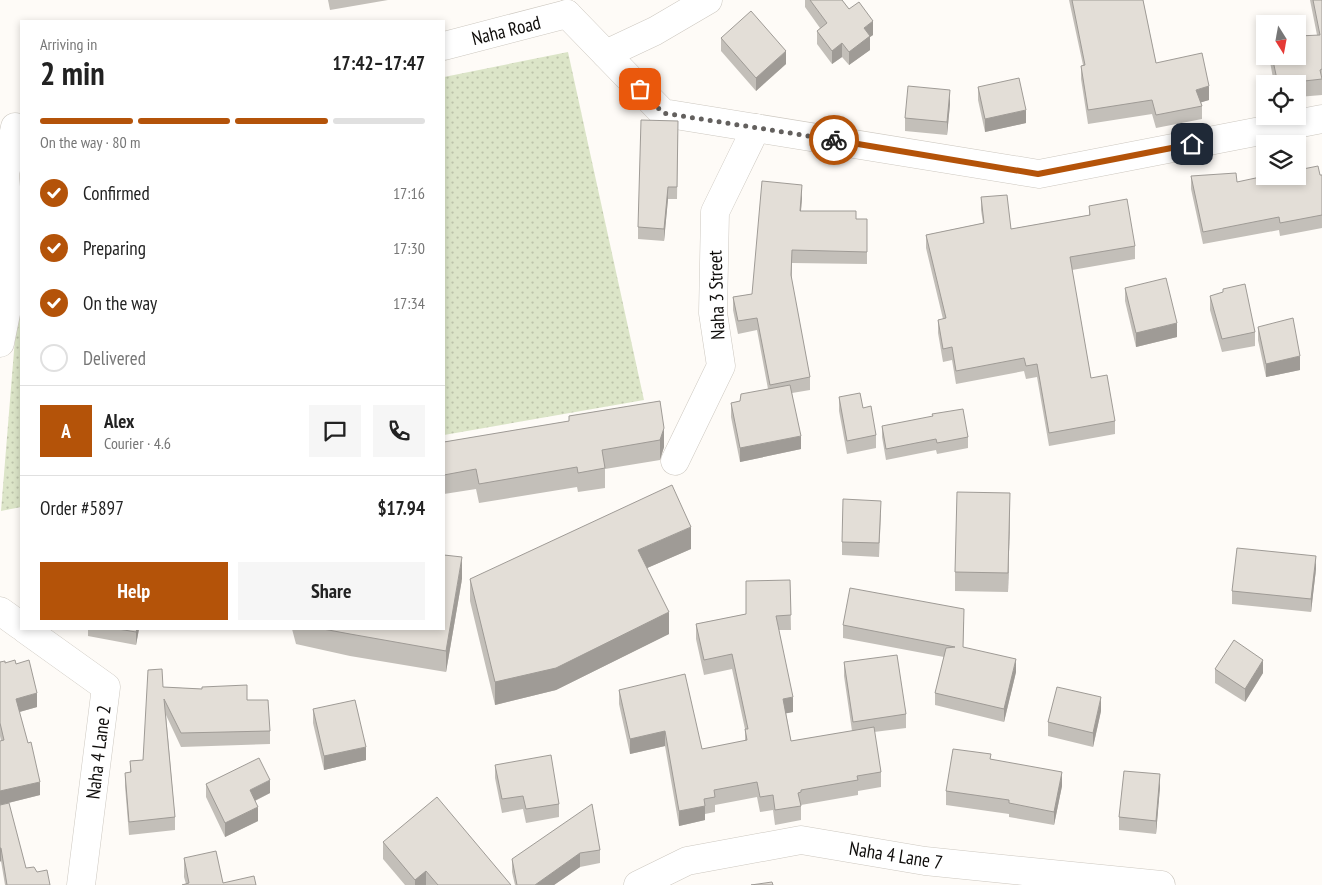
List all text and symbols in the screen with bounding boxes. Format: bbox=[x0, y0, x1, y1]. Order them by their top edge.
street label: Naha Road bbox=[469, 10, 543, 50]
north arrow bbox=[1256, 15, 1306, 65]
map controls bbox=[1256, 15, 1306, 185]
text: Arriving in bbox=[40, 34, 97, 54]
text: 17:42–17:47 bbox=[332, 51, 425, 75]
text: 2 min bbox=[40, 52, 105, 94]
pin bbox=[619, 68, 661, 110]
icon: bag bbox=[626, 75, 654, 103]
button: locate bbox=[1256, 75, 1306, 125]
courier bbox=[809, 115, 859, 165]
pin bbox=[1171, 123, 1213, 165]
icon: bike bbox=[820, 126, 848, 154]
icon: home bbox=[1178, 130, 1206, 158]
text: On the way · 80 m bbox=[40, 132, 140, 152]
button: layers bbox=[1256, 135, 1306, 185]
icon: check bbox=[40, 179, 68, 207]
text: Confirmed bbox=[83, 181, 150, 205]
text: 17:16 bbox=[393, 183, 425, 203]
icon: check bbox=[40, 234, 68, 262]
text: Preparing bbox=[83, 236, 146, 260]
text: 17:30 bbox=[393, 238, 425, 258]
street label: Naha 3 Street bbox=[702, 249, 730, 340]
icon: check bbox=[40, 289, 68, 317]
text: On the way bbox=[83, 291, 157, 315]
text: 17:34 bbox=[393, 293, 425, 313]
text: Delivered bbox=[83, 346, 146, 370]
button: chat bbox=[309, 405, 361, 457]
button: phone bbox=[373, 405, 425, 457]
text: Alex bbox=[104, 409, 134, 433]
text: A bbox=[61, 419, 71, 443]
text: Courier · 4.6 bbox=[104, 433, 171, 453]
text: Order #5897 bbox=[40, 496, 124, 520]
text: $17.94 bbox=[377, 496, 425, 520]
button: Help bbox=[40, 562, 228, 620]
button: Share bbox=[238, 562, 425, 620]
street label: Naha 4 Lane 2 bbox=[80, 704, 116, 800]
street label: Naha 4 Lane 7 bbox=[848, 836, 944, 874]

